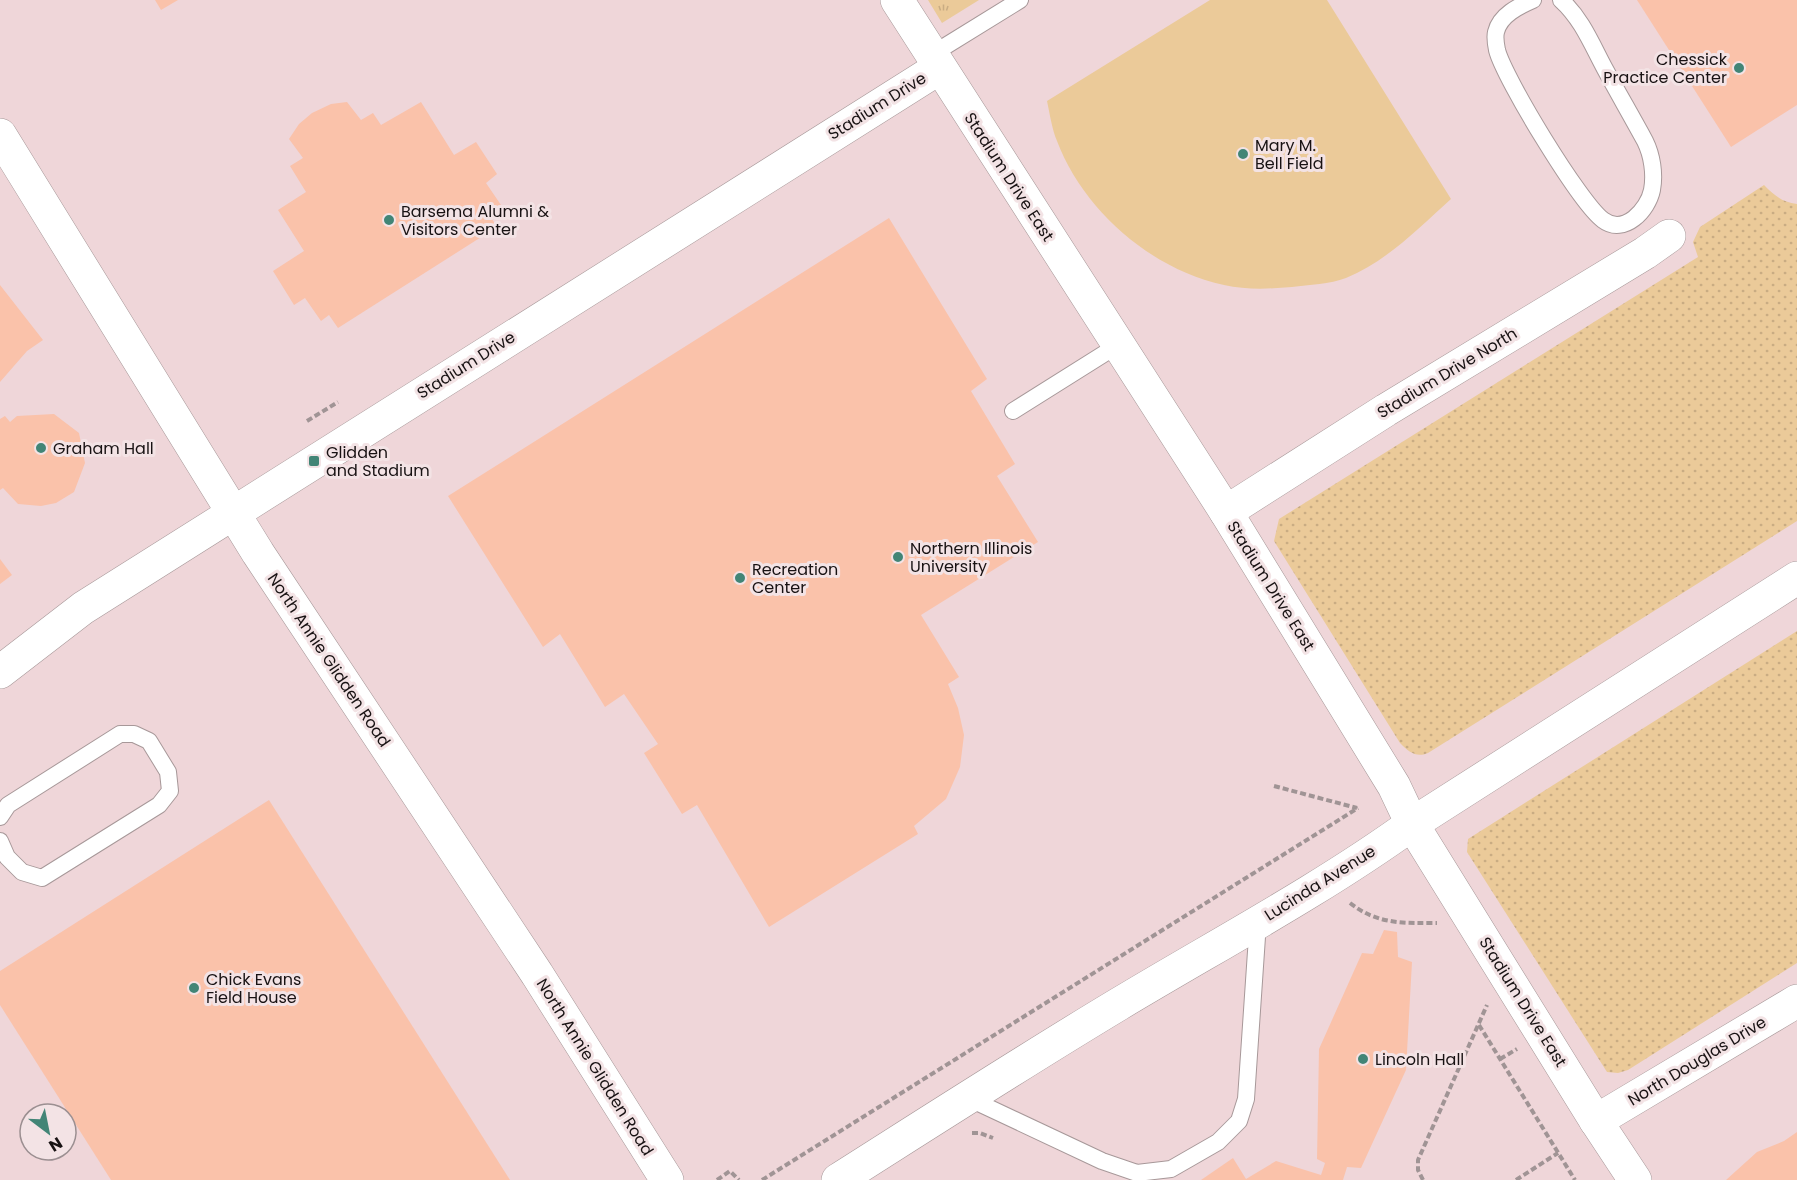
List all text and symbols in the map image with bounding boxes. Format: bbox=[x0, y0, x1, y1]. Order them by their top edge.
place label: Chessick Practice Center bbox=[1603, 48, 1728, 89]
marker: Chessick Practice Center bbox=[1732, 61, 1746, 75]
street label: Stadium Drive bbox=[823, 67, 931, 145]
street label: Stadium Drive East bbox=[959, 108, 1059, 246]
place label: Mary M. Bell Field bbox=[1255, 134, 1324, 175]
marker: Mary M. Bell Field bbox=[1236, 147, 1250, 161]
place label: Barsema Alumni & Visitors Center bbox=[401, 200, 549, 241]
marker: Barsema Alumni & Visitors Center bbox=[382, 213, 396, 227]
street label: Stadium Drive North bbox=[1373, 322, 1521, 424]
street label: Stadium Drive bbox=[412, 326, 520, 404]
place label: Graham Hall bbox=[53, 437, 154, 460]
marker: Graham Hall bbox=[34, 441, 48, 455]
place label: Glidden and Stadium bbox=[326, 441, 430, 482]
marker: Glidden and Stadium bbox=[307, 454, 321, 468]
street label: Stadium Drive East bbox=[1222, 517, 1320, 656]
place label: Northern Illinois University bbox=[910, 537, 1032, 578]
marker: Northern Illinois University bbox=[891, 550, 905, 564]
place label: Recreation Center bbox=[752, 558, 838, 599]
street label: North Annie Glidden Road bbox=[262, 569, 396, 751]
marker: Recreation Center bbox=[733, 571, 747, 585]
street label: Lucinda Avenue bbox=[1260, 840, 1380, 926]
street label: Stadium Drive East bbox=[1474, 933, 1572, 1072]
place label: Chick Evans Field House bbox=[206, 968, 301, 1009]
street label: North Annie Glidden Road bbox=[531, 974, 659, 1160]
marker: Chick Evans Field House bbox=[187, 981, 201, 995]
street label: North Douglas Drive bbox=[1623, 1010, 1771, 1112]
place label: Lincoln Hall bbox=[1375, 1048, 1464, 1071]
marker: Lincoln Hall bbox=[1356, 1052, 1370, 1066]
north arrow bbox=[18, 1102, 78, 1162]
text: N bbox=[44, 1131, 67, 1157]

